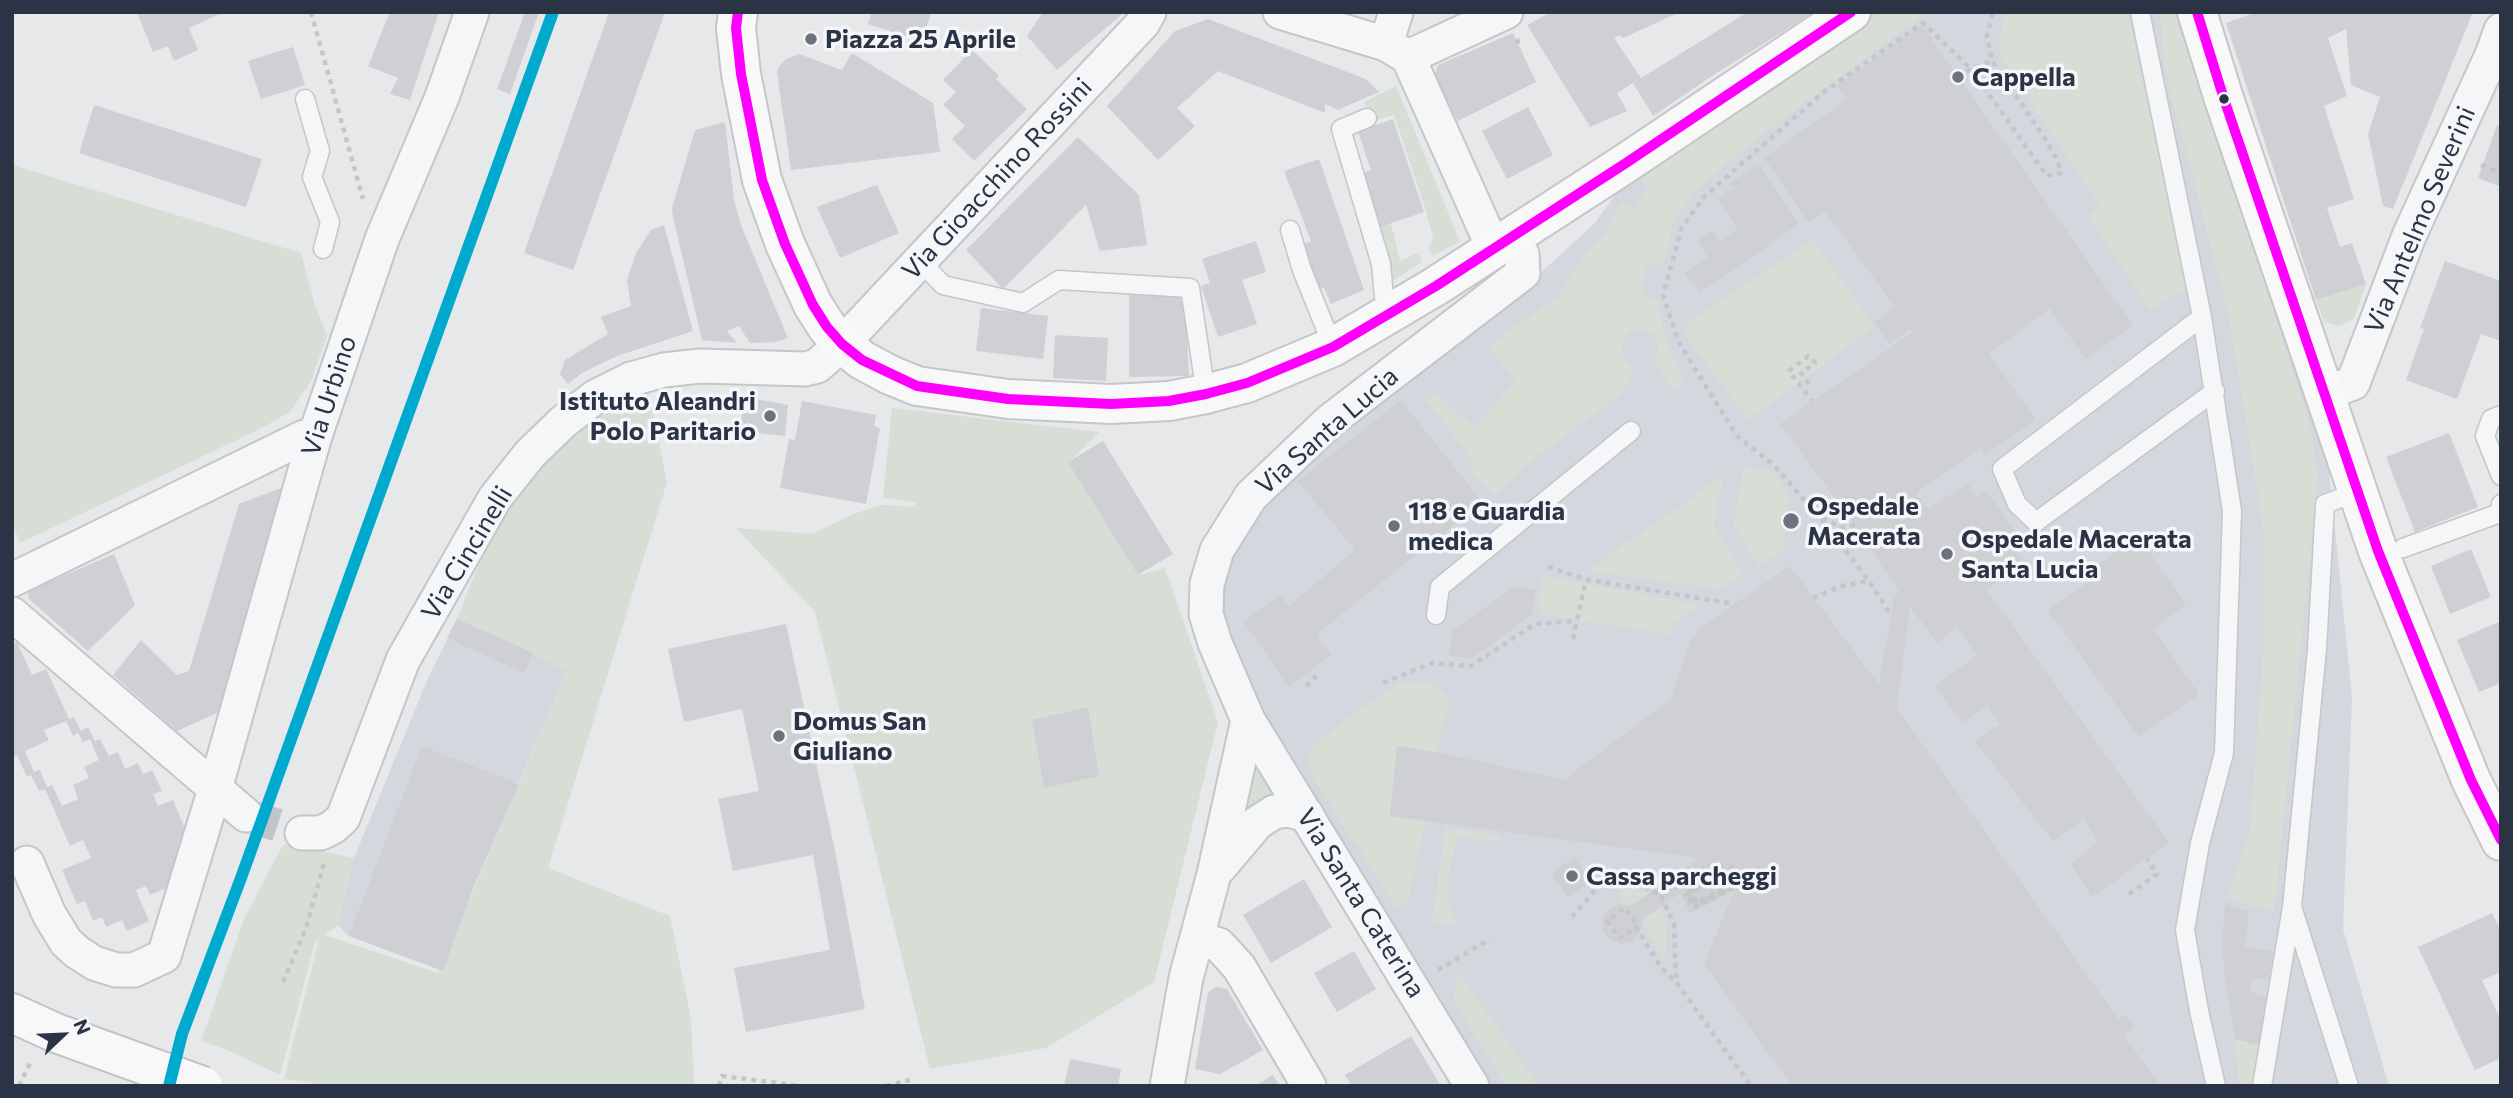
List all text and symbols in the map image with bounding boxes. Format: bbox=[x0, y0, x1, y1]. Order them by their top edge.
place label: Piazza 25 Aprile bbox=[825, 23, 1016, 55]
marker: Piazza 25 Aprile bbox=[803, 31, 819, 47]
place label: Cappella bbox=[1972, 61, 2076, 93]
marker: Cappella bbox=[1950, 69, 1966, 85]
street label: Via Gioacchino Rossini bbox=[895, 72, 1099, 286]
unlabelled marker bbox=[2217, 92, 2231, 106]
street label: Via Antelmo Severini bbox=[2358, 102, 2482, 338]
street label: Via Urbino bbox=[295, 332, 363, 460]
street label: Via Santa Lucia bbox=[1249, 361, 1405, 501]
place label: Istituto Aleandri Polo Paritario bbox=[559, 385, 756, 446]
marker: Istituto Aleandri Polo Paritario bbox=[762, 408, 778, 424]
street label: Via Cincinelli bbox=[415, 480, 519, 626]
place label: Ospedale Macerata bbox=[1807, 490, 1921, 552]
place label: 118 e Guardia medica bbox=[1408, 495, 1565, 556]
marker: Ospedale Macerata bbox=[1781, 511, 1801, 531]
marker: 118 e Guardia medica bbox=[1386, 518, 1402, 534]
place label: Ospedale Macerata Santa Lucia bbox=[1961, 523, 2192, 584]
marker: Ospedale Macerata Santa Lucia bbox=[1939, 546, 1955, 562]
place label: Domus San Giuliano bbox=[793, 705, 927, 766]
marker: Domus San Giuliano bbox=[771, 728, 787, 744]
street label: Via Santa Caterina bbox=[1290, 803, 1432, 1003]
place label: Cassa parcheggi bbox=[1586, 860, 1777, 892]
marker: Cassa parcheggi bbox=[1564, 868, 1580, 884]
north arrow bbox=[28, 1000, 98, 1070]
text: N bbox=[69, 1016, 96, 1038]

